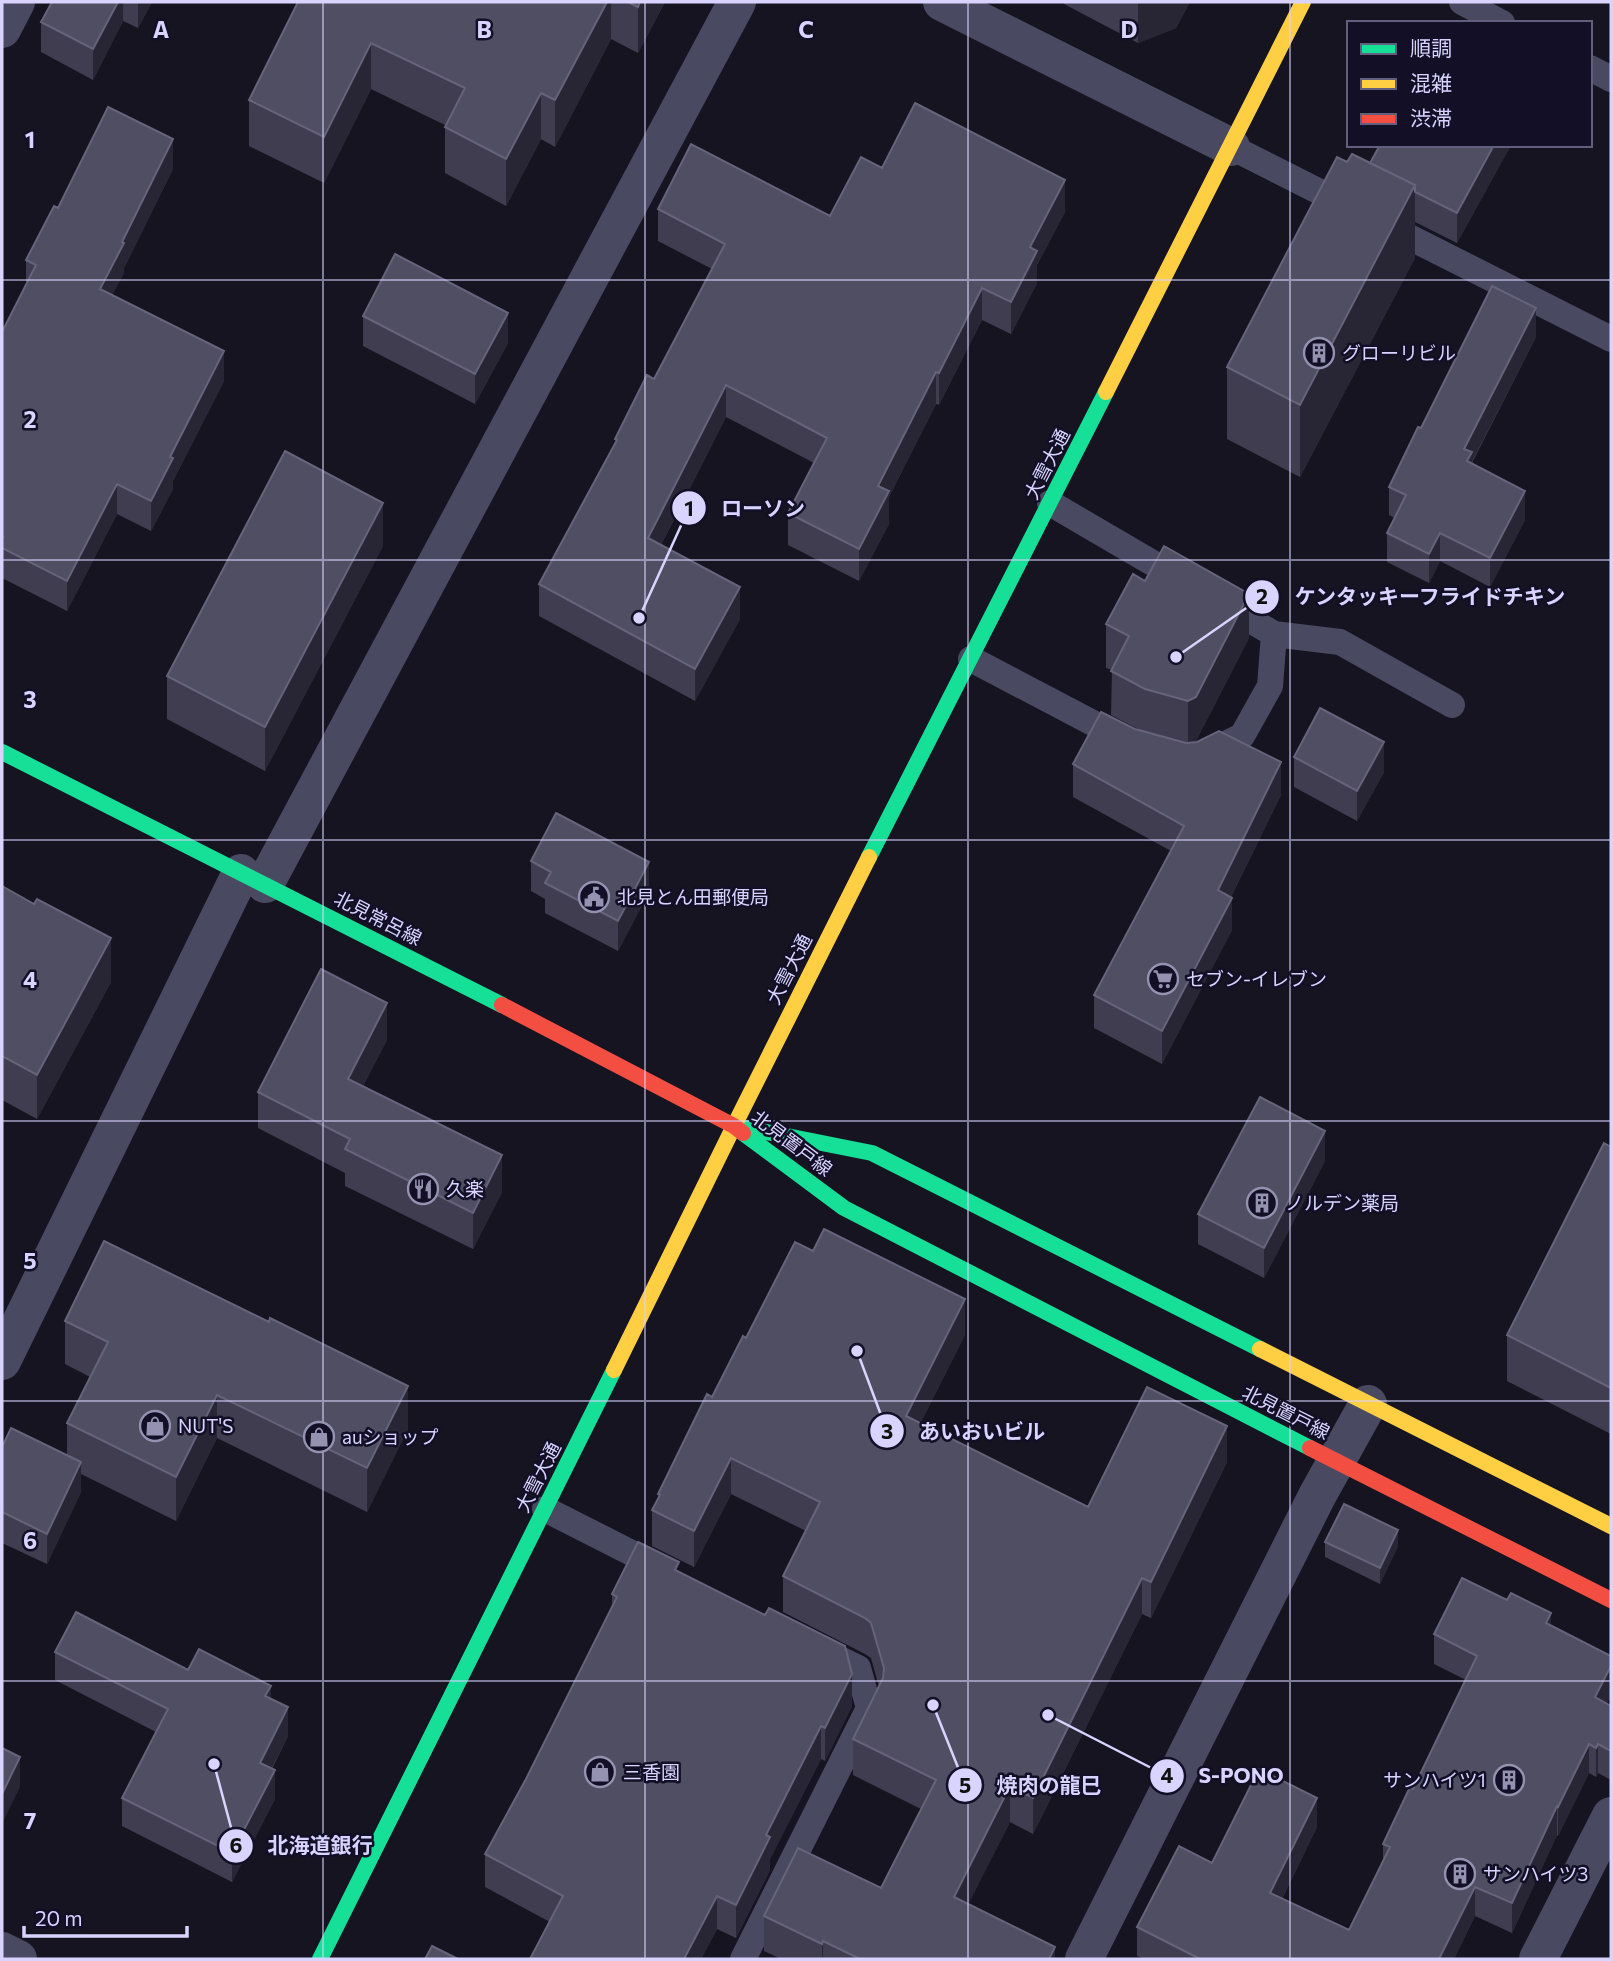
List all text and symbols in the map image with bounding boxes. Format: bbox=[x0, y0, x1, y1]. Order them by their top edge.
text: A bbox=[153, 15, 170, 43]
text: B bbox=[476, 15, 492, 43]
text: C bbox=[798, 15, 814, 43]
text: D bbox=[1121, 15, 1138, 43]
legend bbox=[1347, 21, 1592, 147]
text: 順調 bbox=[1410, 35, 1452, 60]
text: 混雑 bbox=[1410, 70, 1452, 95]
text: 渋滞 bbox=[1410, 105, 1452, 130]
text: 1 bbox=[25, 125, 35, 153]
building icon: グローリビル bbox=[1302, 336, 1336, 370]
place label: グローリビル bbox=[1342, 341, 1456, 364]
text: 2 bbox=[23, 405, 37, 433]
street label: 大雪大通 bbox=[1019, 425, 1074, 503]
callout: ローソン bbox=[672, 487, 819, 529]
text: 1 bbox=[684, 495, 694, 520]
text: ローソン bbox=[721, 495, 805, 520]
callout: ケンタッキーフライドチキン bbox=[1244, 576, 1580, 618]
text: 2 bbox=[1256, 583, 1268, 608]
text: ケンタッキーフライドチキン bbox=[1295, 583, 1565, 608]
text: 3 bbox=[23, 685, 37, 713]
public building icon: 北見とん田郵便局 bbox=[577, 880, 611, 914]
place label: 北見とん田郵便局 bbox=[617, 885, 769, 908]
street label: 北見常呂線 bbox=[331, 886, 426, 949]
street label: 大雪大通 bbox=[761, 930, 816, 1008]
supermarket icon: セブン-イレブン bbox=[1146, 962, 1180, 996]
text: 4 bbox=[23, 965, 37, 993]
place label: セブン-イレブン bbox=[1186, 967, 1327, 990]
street label: 北見置戸線 bbox=[747, 1105, 837, 1180]
restaurant icon: 久楽 bbox=[406, 1172, 440, 1206]
place label: 久楽 bbox=[446, 1177, 484, 1200]
building icon: ノルデン薬局 bbox=[1245, 1186, 1279, 1220]
place label: ノルデン薬局 bbox=[1285, 1191, 1399, 1214]
text: 5 bbox=[23, 1246, 37, 1274]
street label: 北見置戸線 bbox=[1239, 1380, 1334, 1443]
shop icon: NUT'S bbox=[138, 1409, 172, 1443]
callout: あいおいビル bbox=[870, 1410, 1059, 1452]
place label: NUT'S bbox=[178, 1414, 233, 1437]
text: 3 bbox=[881, 1418, 893, 1443]
text: あいおいビル bbox=[919, 1418, 1045, 1443]
shop icon: auショップ bbox=[302, 1420, 336, 1454]
place label: auショップ bbox=[342, 1425, 439, 1448]
street label: 大雪大通 bbox=[510, 1438, 565, 1516]
text: 6 bbox=[23, 1526, 37, 1554]
shop icon: 三香園 bbox=[583, 1755, 617, 1789]
callout: S-PONO bbox=[1149, 1755, 1297, 1797]
place label: 三香園 bbox=[623, 1760, 680, 1783]
text: 4 bbox=[1161, 1762, 1174, 1787]
text: S-PONO bbox=[1198, 1762, 1284, 1787]
building icon: サンハイツ1 bbox=[1492, 1763, 1526, 1797]
callout: 焼肉の龍巳 bbox=[948, 1764, 1116, 1806]
place label: サンハイツ1 bbox=[1383, 1768, 1486, 1791]
text: 5 bbox=[959, 1772, 971, 1797]
text: 焼肉の龍巳 bbox=[997, 1772, 1102, 1797]
text: 7 bbox=[24, 1806, 36, 1834]
callout: 北海道銀行 bbox=[218, 1825, 386, 1867]
text: 6 bbox=[230, 1832, 243, 1857]
text: 北海道銀行 bbox=[268, 1832, 373, 1857]
building icon: サンハイツ3 bbox=[1443, 1857, 1477, 1891]
place label: サンハイツ3 bbox=[1483, 1862, 1588, 1885]
scale bar bbox=[24, 1895, 187, 1939]
text: 20 m bbox=[35, 1905, 83, 1930]

